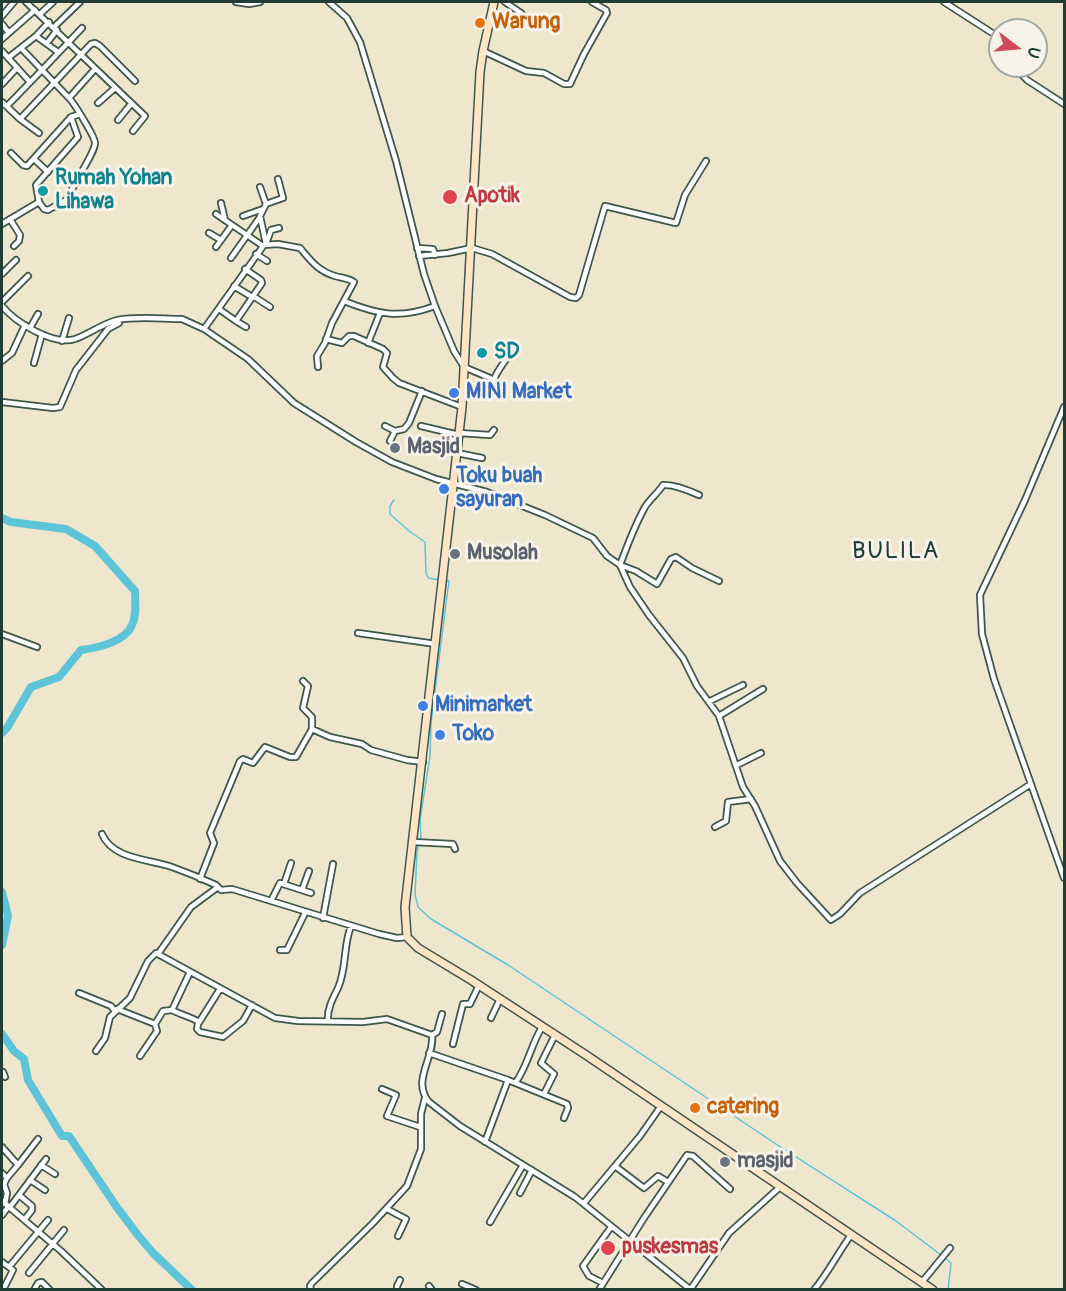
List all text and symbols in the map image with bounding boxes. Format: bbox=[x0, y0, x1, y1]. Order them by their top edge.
place label: Warung bbox=[492, 10, 560, 36]
marker: Warung bbox=[473, 16, 487, 30]
north arrow bbox=[988, 18, 1048, 78]
text: U bbox=[1022, 45, 1044, 60]
place label: Rumah Yohan Lihawa bbox=[55, 166, 172, 216]
marker: Rumah Yohan Lihawa bbox=[36, 184, 50, 198]
place label: Apotik bbox=[464, 184, 520, 210]
marker: Apotik bbox=[441, 188, 459, 206]
place label: SD bbox=[494, 340, 519, 366]
marker: SD bbox=[475, 346, 489, 360]
place label: MINI Market bbox=[466, 380, 572, 406]
marker: MINI Market bbox=[447, 386, 461, 400]
place label: Masjid bbox=[407, 435, 460, 461]
marker: Masjid bbox=[388, 441, 402, 455]
place label: Toku buah sayuran bbox=[456, 464, 542, 514]
marker: Toku buah sayuran bbox=[437, 482, 451, 496]
district label: BULILA bbox=[852, 538, 940, 566]
place label: Musolah bbox=[467, 541, 538, 567]
marker: Musolah bbox=[448, 547, 462, 561]
place label: Minimarket bbox=[435, 693, 532, 719]
marker: Minimarket bbox=[416, 699, 430, 713]
place label: Toko bbox=[452, 722, 494, 748]
marker: Toko bbox=[433, 728, 447, 742]
place label: catering bbox=[707, 1095, 779, 1121]
marker: catering bbox=[688, 1101, 702, 1115]
place label: masjid bbox=[737, 1149, 794, 1175]
marker: masjid bbox=[718, 1155, 732, 1169]
place label: puskesmas bbox=[622, 1235, 718, 1261]
marker: puskesmas bbox=[599, 1239, 617, 1257]

